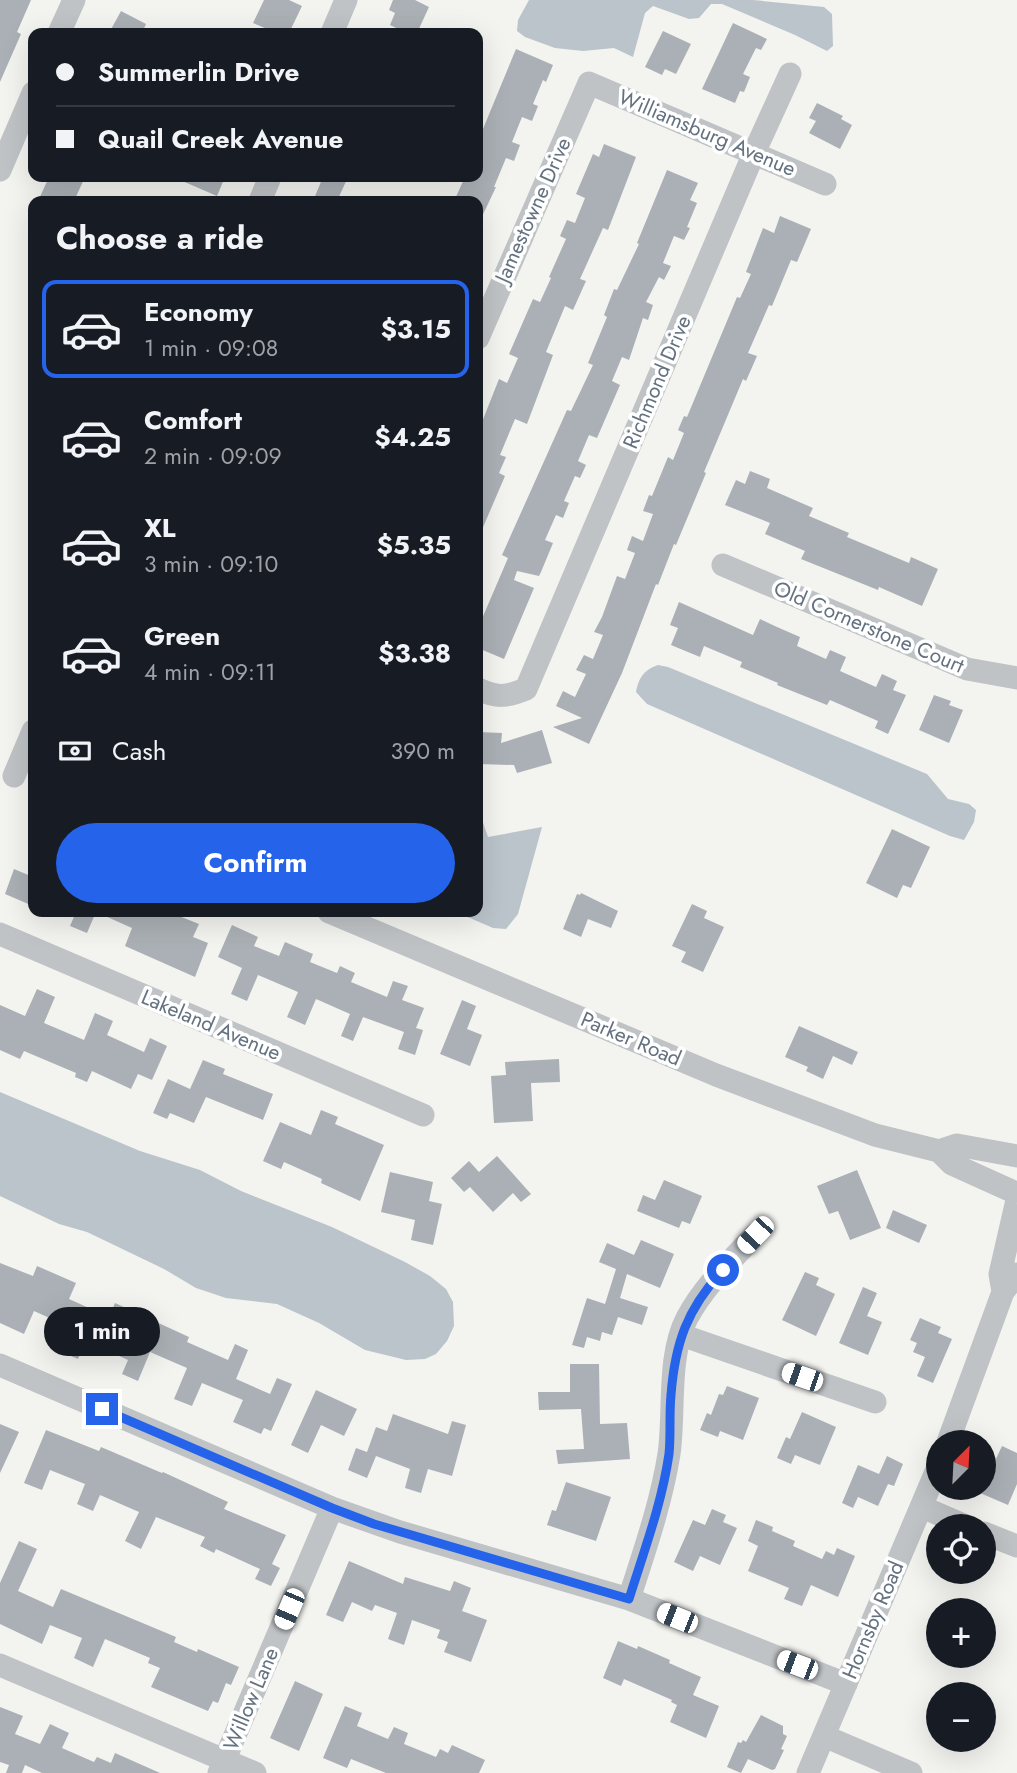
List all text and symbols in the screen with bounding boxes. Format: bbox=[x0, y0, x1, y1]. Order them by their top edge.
text: Summerlin Drive bbox=[98, 53, 300, 91]
street label: Williamsburg Avenue bbox=[614, 82, 800, 184]
text: Quail Creek Avenue bbox=[98, 120, 343, 158]
street label: Jamestowne Drive bbox=[486, 132, 579, 290]
text: Choose a ride bbox=[56, 215, 264, 261]
text: Economy bbox=[144, 293, 253, 331]
icon: car bbox=[60, 298, 123, 361]
text: $3.15 bbox=[381, 310, 451, 348]
street label: Richmond Drive bbox=[615, 311, 699, 453]
text: 1 min · 09:08 bbox=[144, 331, 278, 365]
text: Comfort bbox=[144, 401, 242, 439]
icon: car bbox=[60, 406, 123, 469]
text: $4.25 bbox=[374, 418, 451, 456]
text: 2 min · 09:09 bbox=[144, 439, 282, 473]
text: XL bbox=[144, 509, 176, 547]
icon: car bbox=[60, 514, 123, 577]
text: $5.35 bbox=[377, 526, 451, 564]
text: 3 min · 09:10 bbox=[144, 547, 278, 581]
street label: Old Cornerstone Court bbox=[769, 573, 969, 681]
text: Green bbox=[144, 617, 220, 655]
icon: car bbox=[60, 622, 123, 685]
text: $3.38 bbox=[378, 634, 451, 672]
text: 4 min · 09:11 bbox=[144, 655, 276, 689]
icon: cash bbox=[56, 732, 94, 770]
text: Cash bbox=[112, 732, 166, 770]
text: 390 m bbox=[391, 734, 455, 768]
button: Confirm bbox=[56, 823, 455, 903]
street label: Lakeland Avenue bbox=[137, 982, 286, 1068]
street label: Parker Road bbox=[576, 1004, 686, 1074]
car bbox=[733, 1212, 778, 1258]
route start bbox=[707, 1254, 739, 1286]
callout: 1 min bbox=[44, 1308, 160, 1356]
text: 1 min bbox=[73, 1314, 131, 1348]
car bbox=[779, 1360, 826, 1394]
route end bbox=[86, 1393, 118, 1425]
north arrow bbox=[926, 1430, 996, 1500]
map controls bbox=[926, 1430, 996, 1752]
button: locate bbox=[926, 1514, 996, 1584]
street label: Hornsby Road bbox=[835, 1556, 911, 1684]
car bbox=[272, 1586, 307, 1632]
button: + bbox=[926, 1598, 996, 1668]
car bbox=[654, 1600, 701, 1636]
street label: Willow Lane bbox=[216, 1643, 286, 1755]
car bbox=[774, 1648, 821, 1682]
button: − bbox=[926, 1682, 996, 1752]

